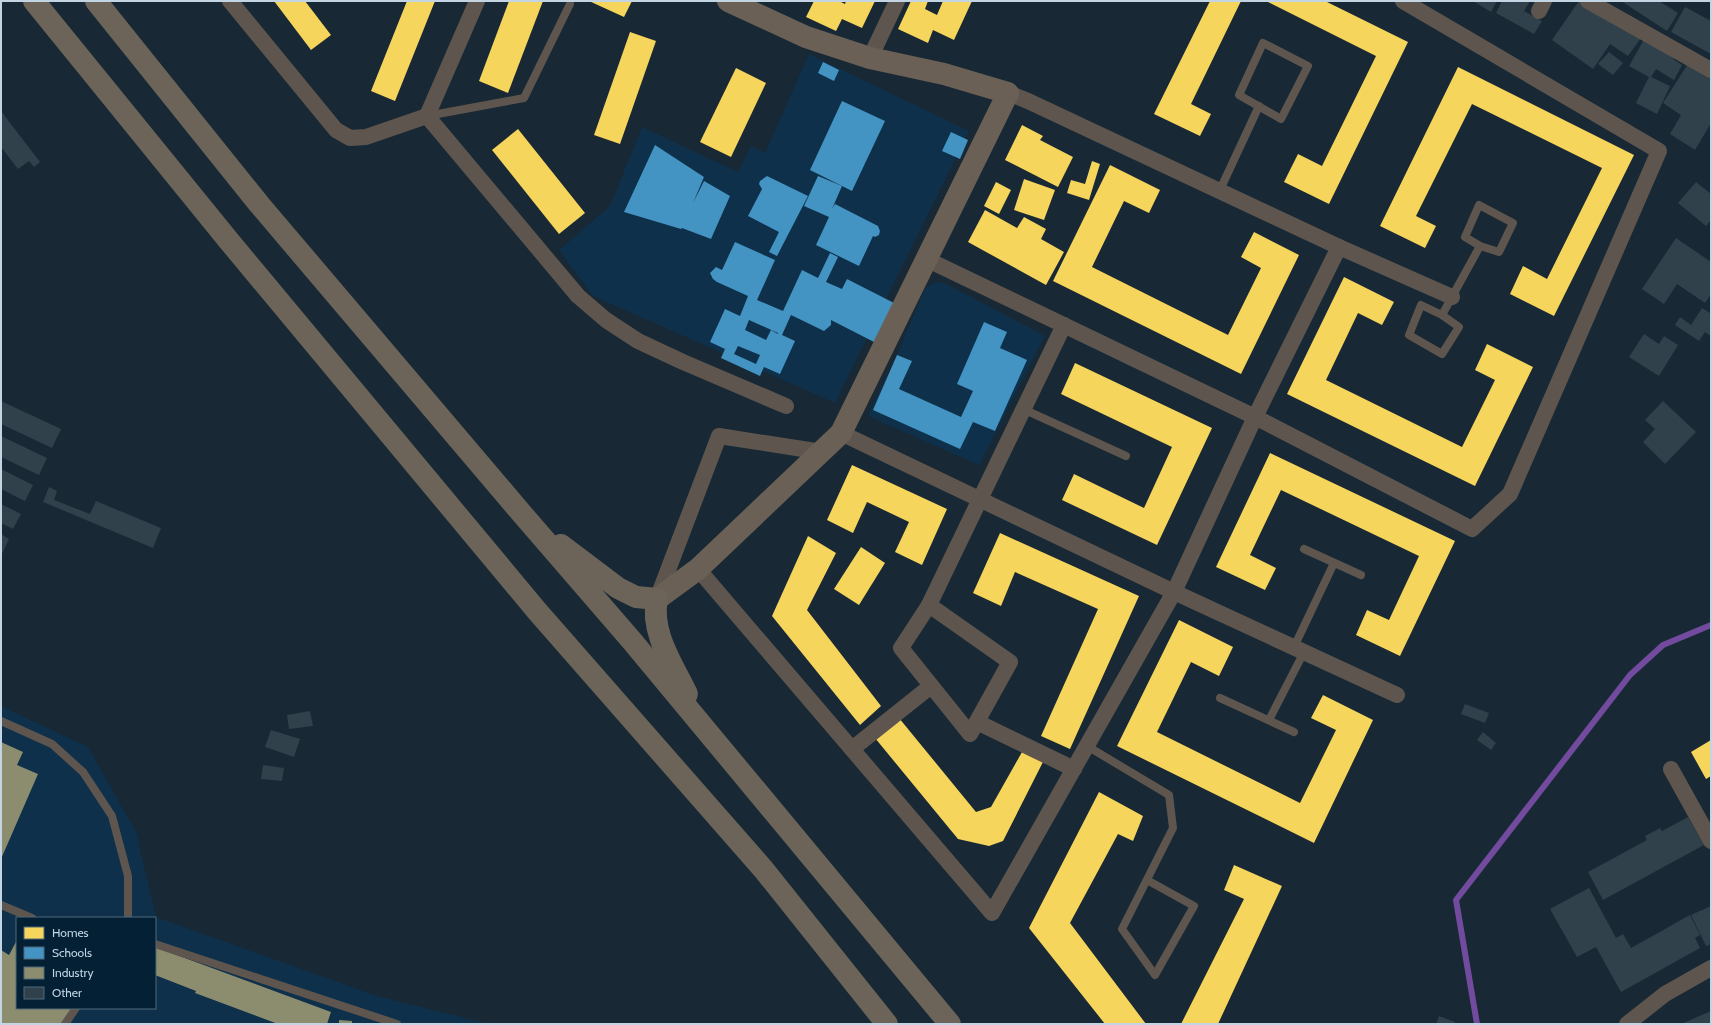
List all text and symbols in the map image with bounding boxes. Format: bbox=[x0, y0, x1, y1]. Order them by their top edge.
legend bbox=[16, 917, 156, 1009]
text: Homes bbox=[52, 925, 89, 940]
text: Schools bbox=[52, 945, 92, 960]
text: Industry bbox=[52, 965, 93, 980]
text: Other bbox=[52, 985, 82, 1000]

